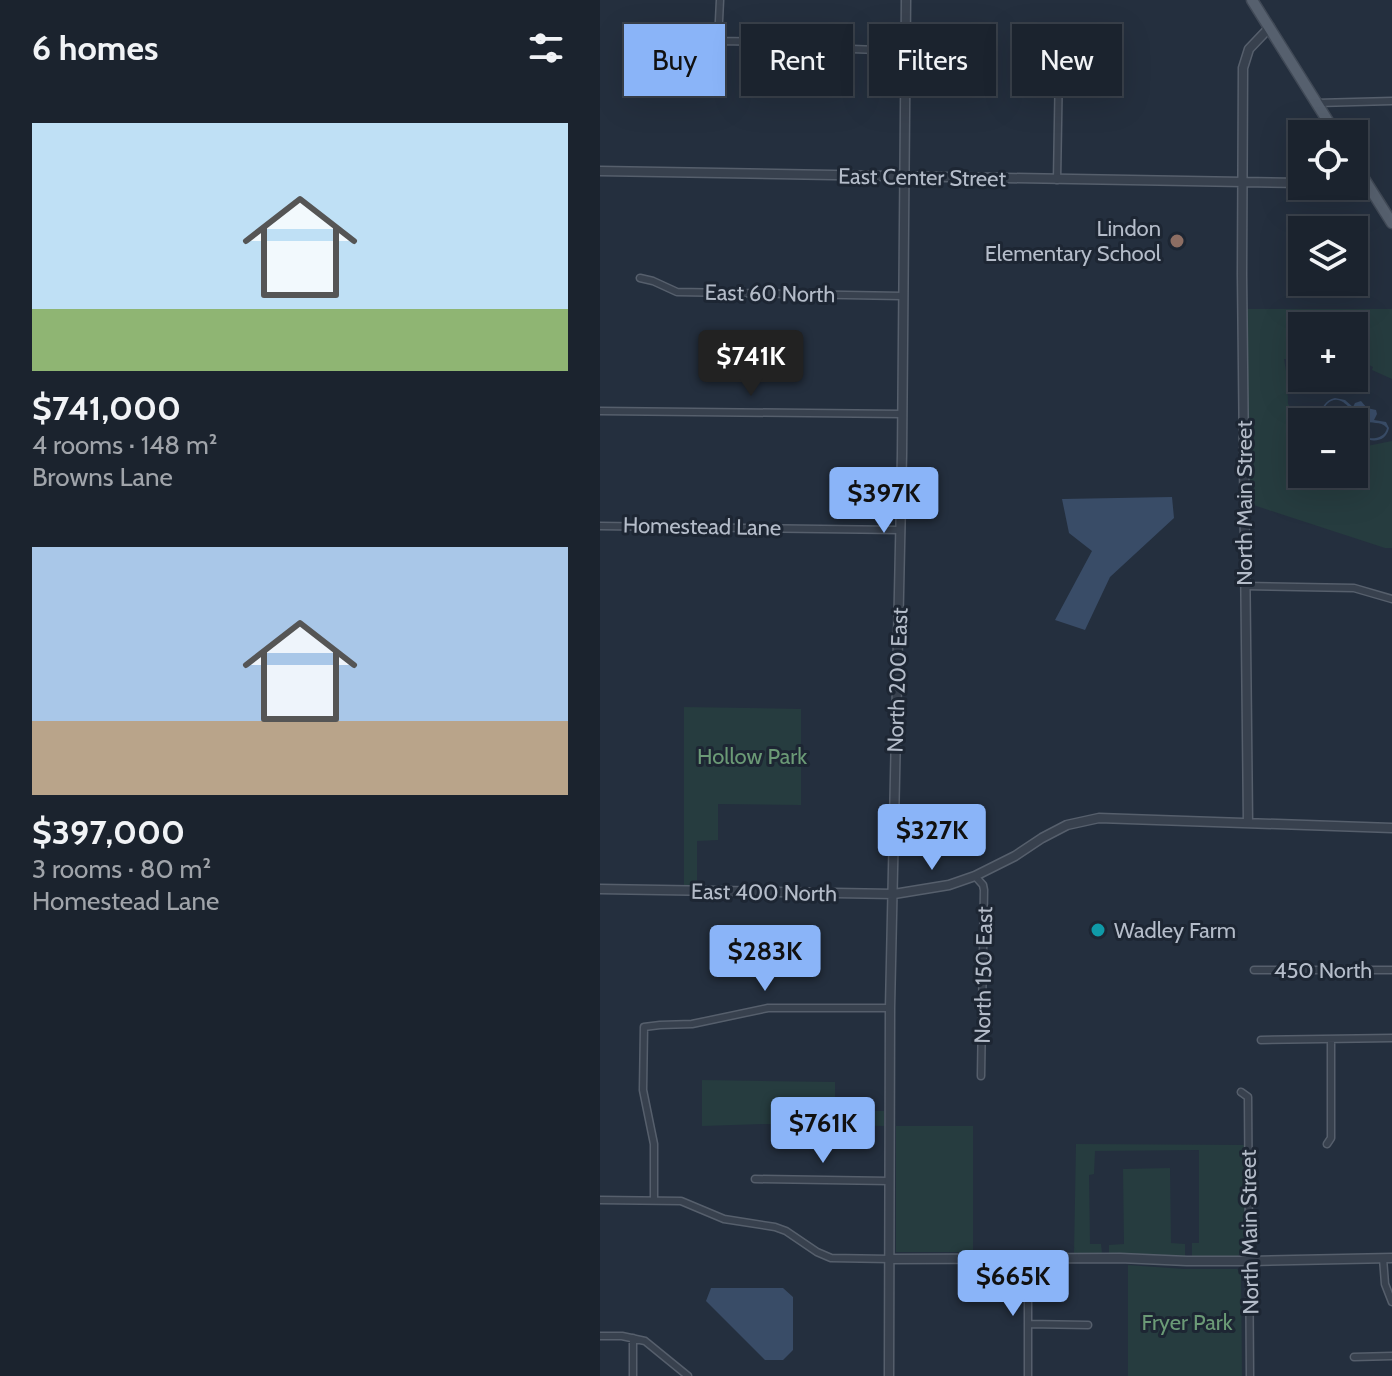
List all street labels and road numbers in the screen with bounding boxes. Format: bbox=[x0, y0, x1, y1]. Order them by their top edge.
street label: East Center Street bbox=[838, 163, 1007, 192]
street label: East 60 North bbox=[704, 279, 836, 308]
street label: North Main Street bbox=[1231, 420, 1258, 586]
street label: Homestead Lane bbox=[623, 512, 781, 541]
street label: North 200 East bbox=[881, 607, 914, 753]
street label: East 400 North bbox=[691, 878, 837, 907]
street label: North 150 East bbox=[969, 906, 998, 1044]
street label: 450 North bbox=[1274, 957, 1372, 984]
street label: North Main Street bbox=[1235, 1149, 1264, 1315]

